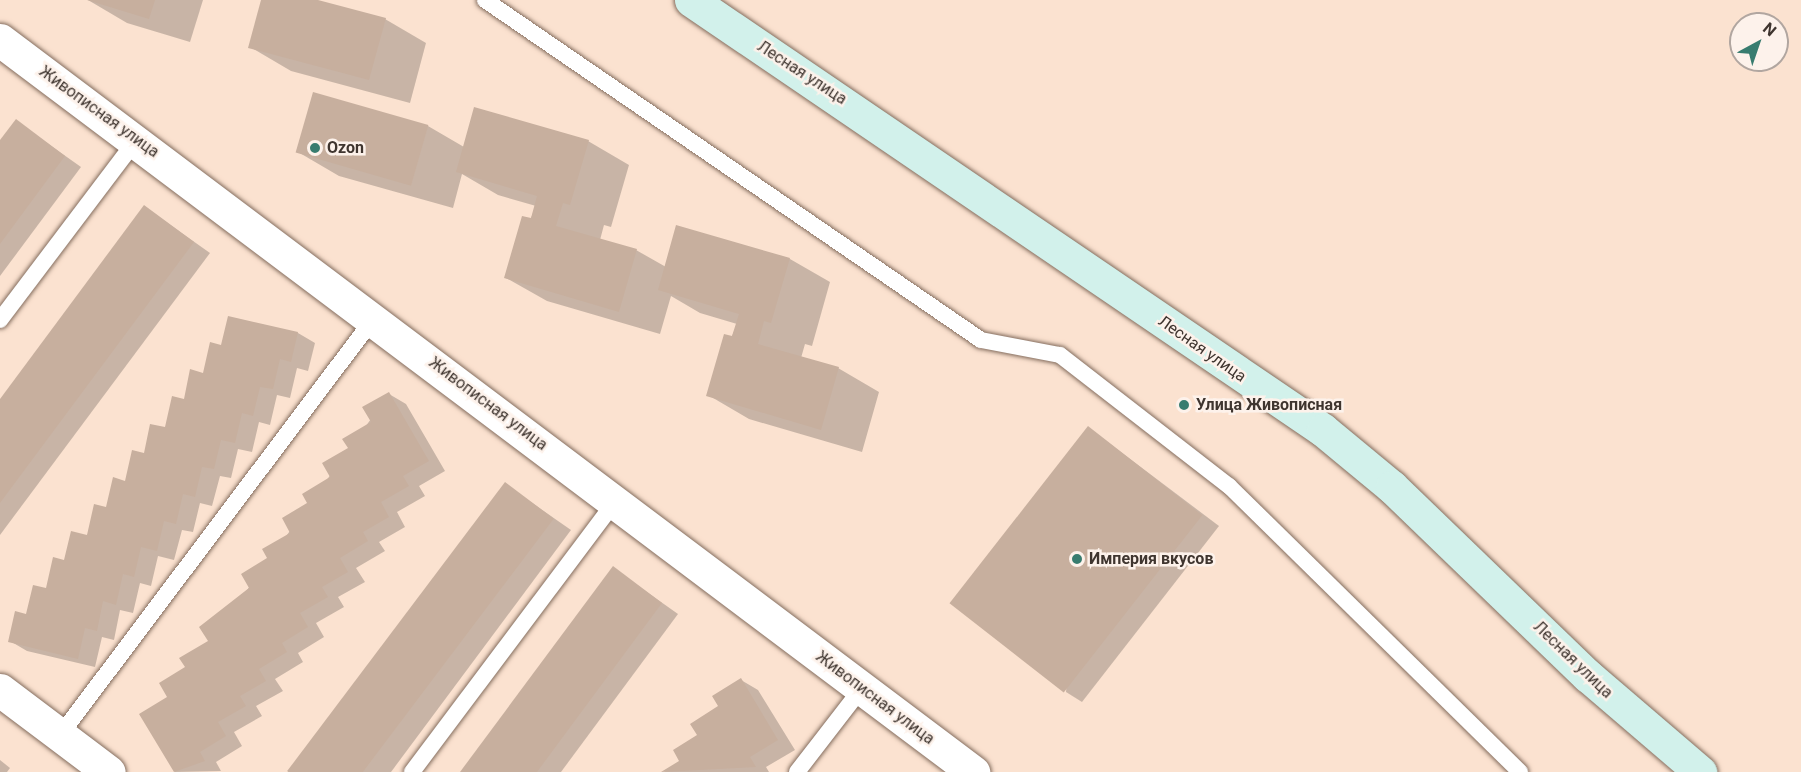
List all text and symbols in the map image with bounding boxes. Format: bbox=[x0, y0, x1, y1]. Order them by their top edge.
north arrow bbox=[1729, 12, 1789, 72]
text: N bbox=[1759, 18, 1780, 40]
street label: Лесная улица bbox=[754, 37, 850, 109]
street label: Живописная улица bbox=[35, 62, 163, 162]
place label: Ozon bbox=[327, 138, 364, 158]
marker: Ozon bbox=[308, 141, 322, 155]
street label: Лесная улица bbox=[1154, 312, 1250, 386]
street label: Живописная улица bbox=[425, 353, 551, 455]
place label: Улица Живописная bbox=[1196, 395, 1342, 415]
marker: Улица Живописная bbox=[1177, 398, 1191, 412]
place label: Империя вкусов bbox=[1089, 549, 1213, 569]
marker: Империя вкусов bbox=[1070, 552, 1084, 566]
street label: Лесная улица bbox=[1529, 617, 1617, 703]
street label: Живописная улица bbox=[812, 647, 938, 749]

